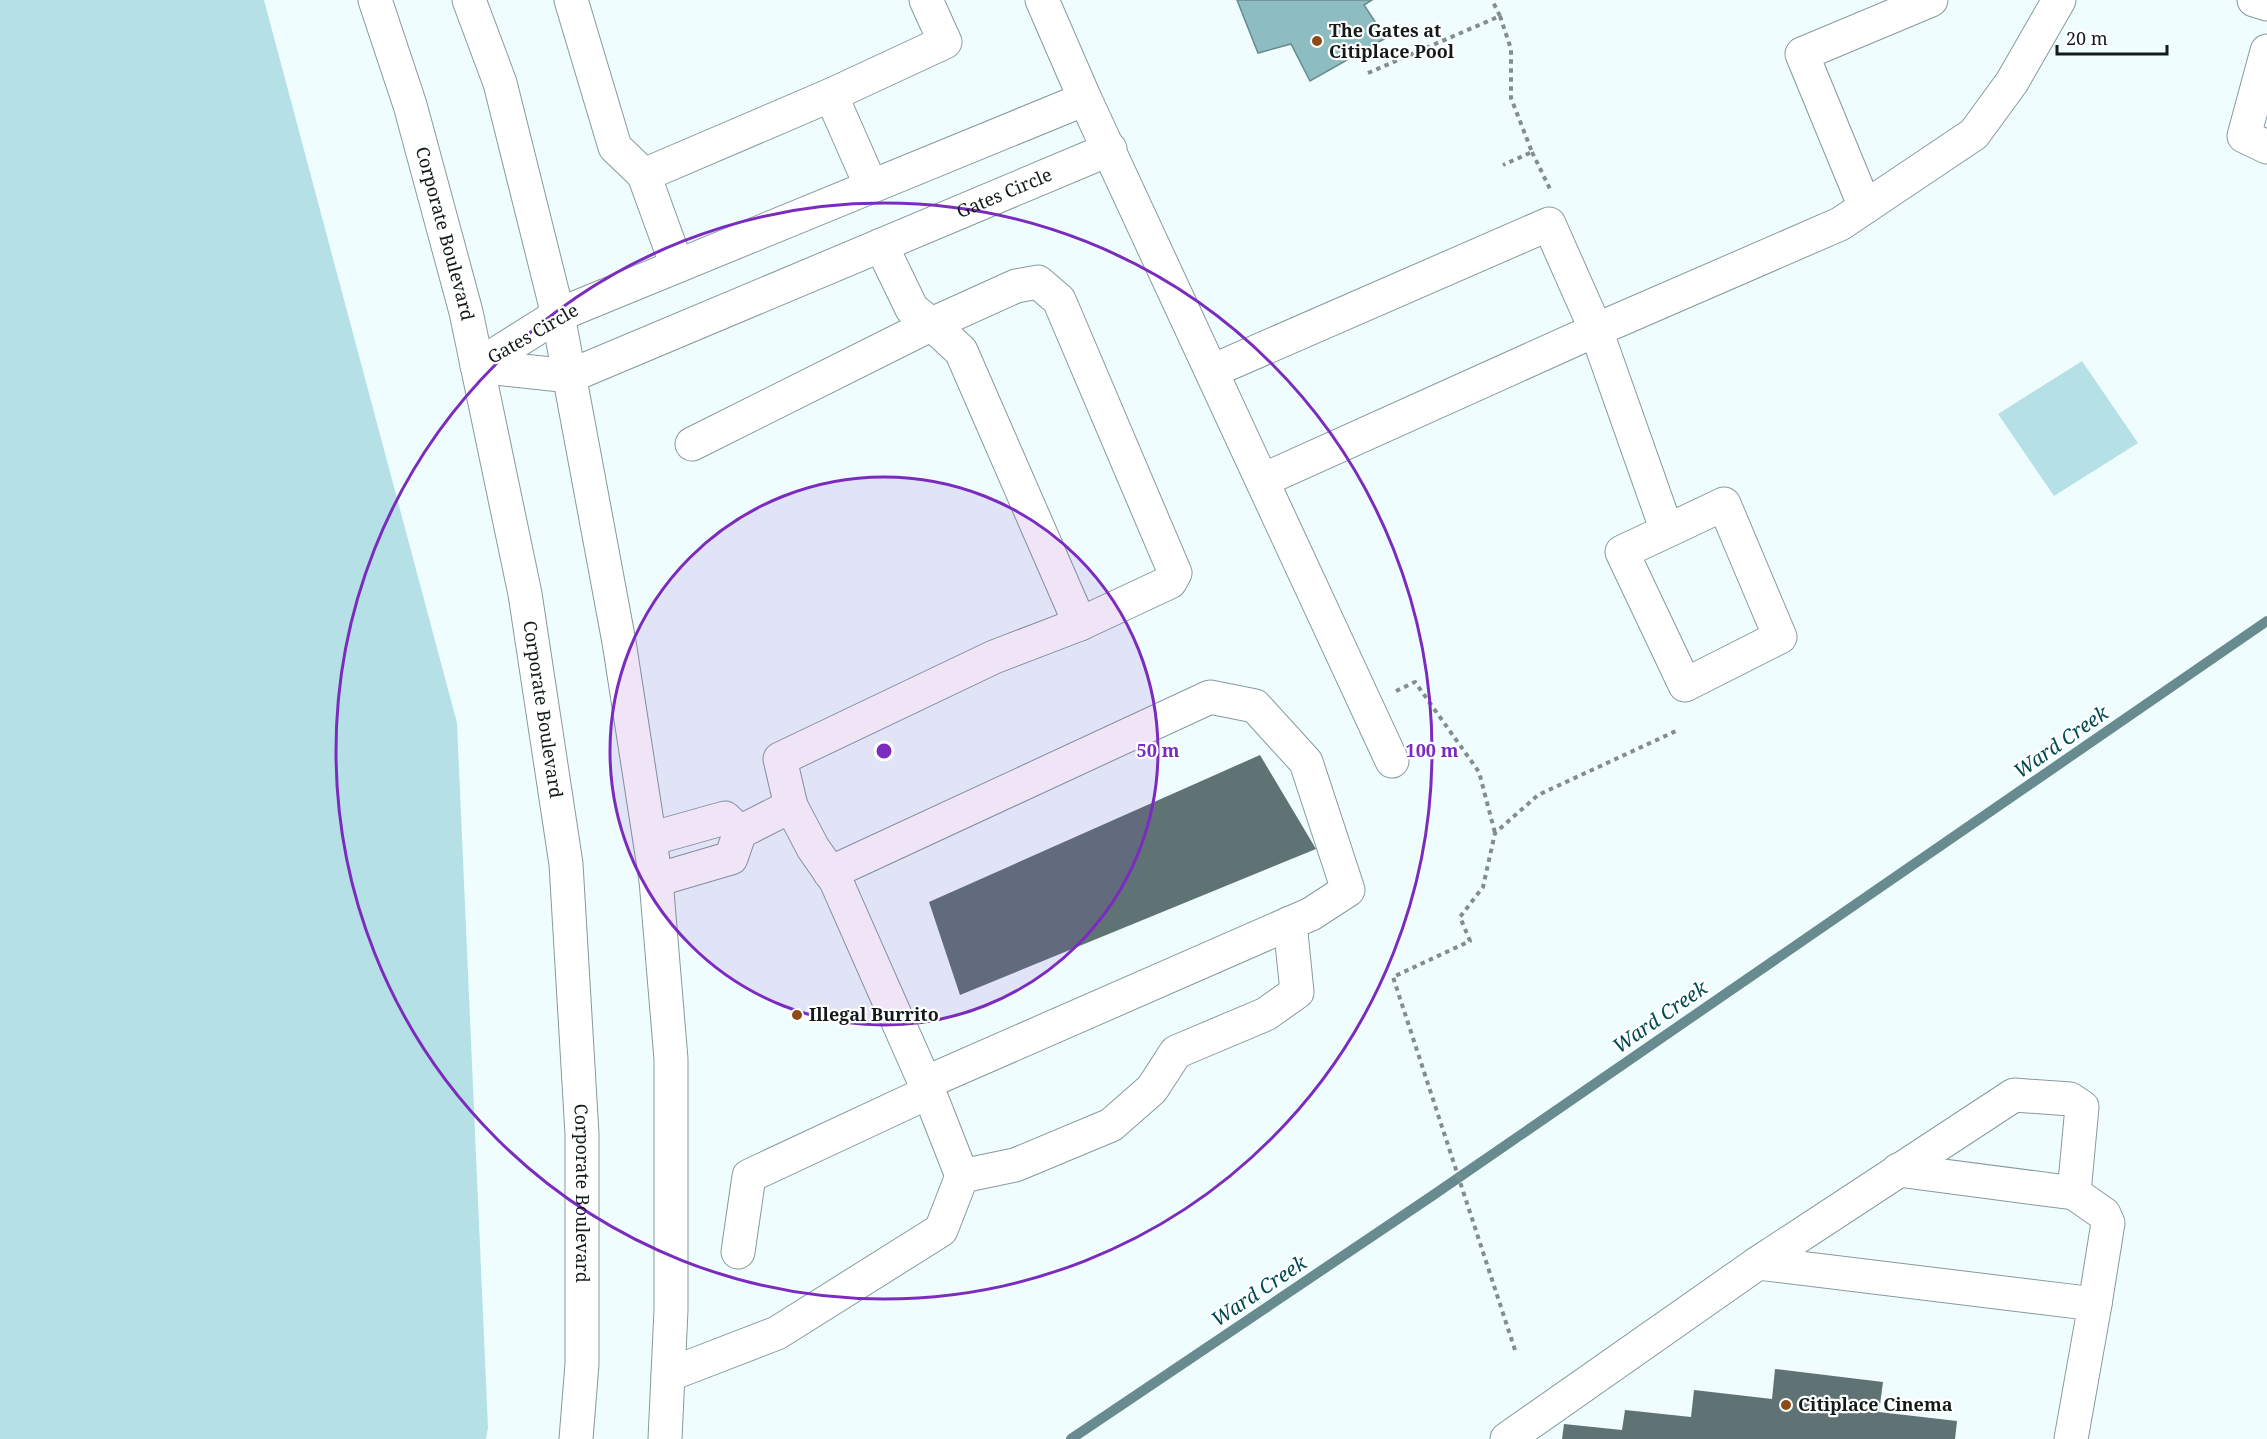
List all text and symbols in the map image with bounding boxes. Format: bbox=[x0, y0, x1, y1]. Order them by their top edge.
place label: The Gates at Citiplace Pool bbox=[1329, 18, 1455, 63]
scale bar bbox=[2057, 18, 2166, 56]
text: 20 m bbox=[2066, 26, 2108, 50]
marker: The Gates at Citiplace Pool bbox=[1310, 34, 1324, 48]
street label: Corporate Boulevard bbox=[411, 144, 480, 323]
street label: Gates Circle bbox=[953, 162, 1055, 223]
street label: Gates Circle bbox=[483, 297, 582, 369]
street label: Corporate Boulevard bbox=[518, 619, 569, 800]
water label: Ward Creek bbox=[2008, 699, 2114, 784]
text: 50 m bbox=[1137, 738, 1180, 762]
text: 100 m bbox=[1406, 738, 1459, 762]
centre of rings bbox=[874, 741, 894, 761]
water label: Ward Creek bbox=[1607, 974, 1713, 1059]
place label: Illegal Burrito bbox=[809, 1002, 939, 1026]
marker: Illegal Burrito bbox=[790, 1008, 804, 1022]
street label: Corporate Boulevard bbox=[569, 1103, 595, 1283]
water label: Ward Creek bbox=[1206, 1248, 1312, 1332]
place label: Citiplace Cinema bbox=[1798, 1392, 1953, 1416]
marker: Citiplace Cinema bbox=[1779, 1398, 1793, 1412]

